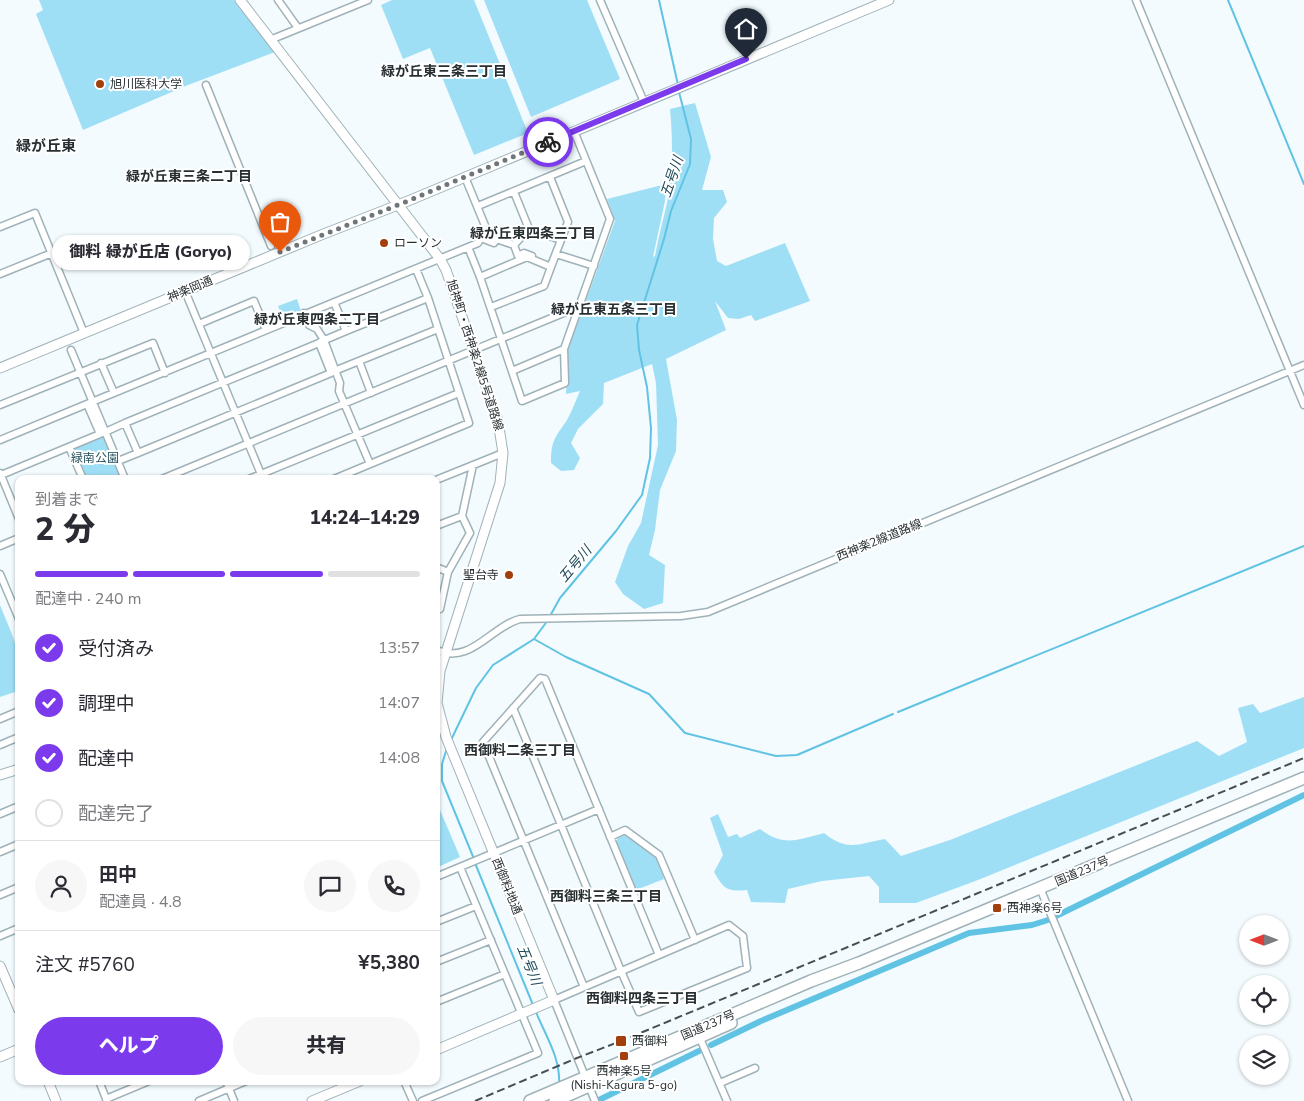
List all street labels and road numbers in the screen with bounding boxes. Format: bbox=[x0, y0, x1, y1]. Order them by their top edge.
street label: 神楽岡通 bbox=[165, 272, 215, 306]
street label: 旭神町・西神楽2線5号道路線 bbox=[443, 277, 507, 433]
street label: 西神楽2線道路線 bbox=[834, 515, 924, 565]
street label: 国道237号 bbox=[1052, 852, 1112, 890]
street label: 西御料地通 bbox=[488, 855, 526, 917]
street label: 国道237号 bbox=[678, 1006, 738, 1044]

